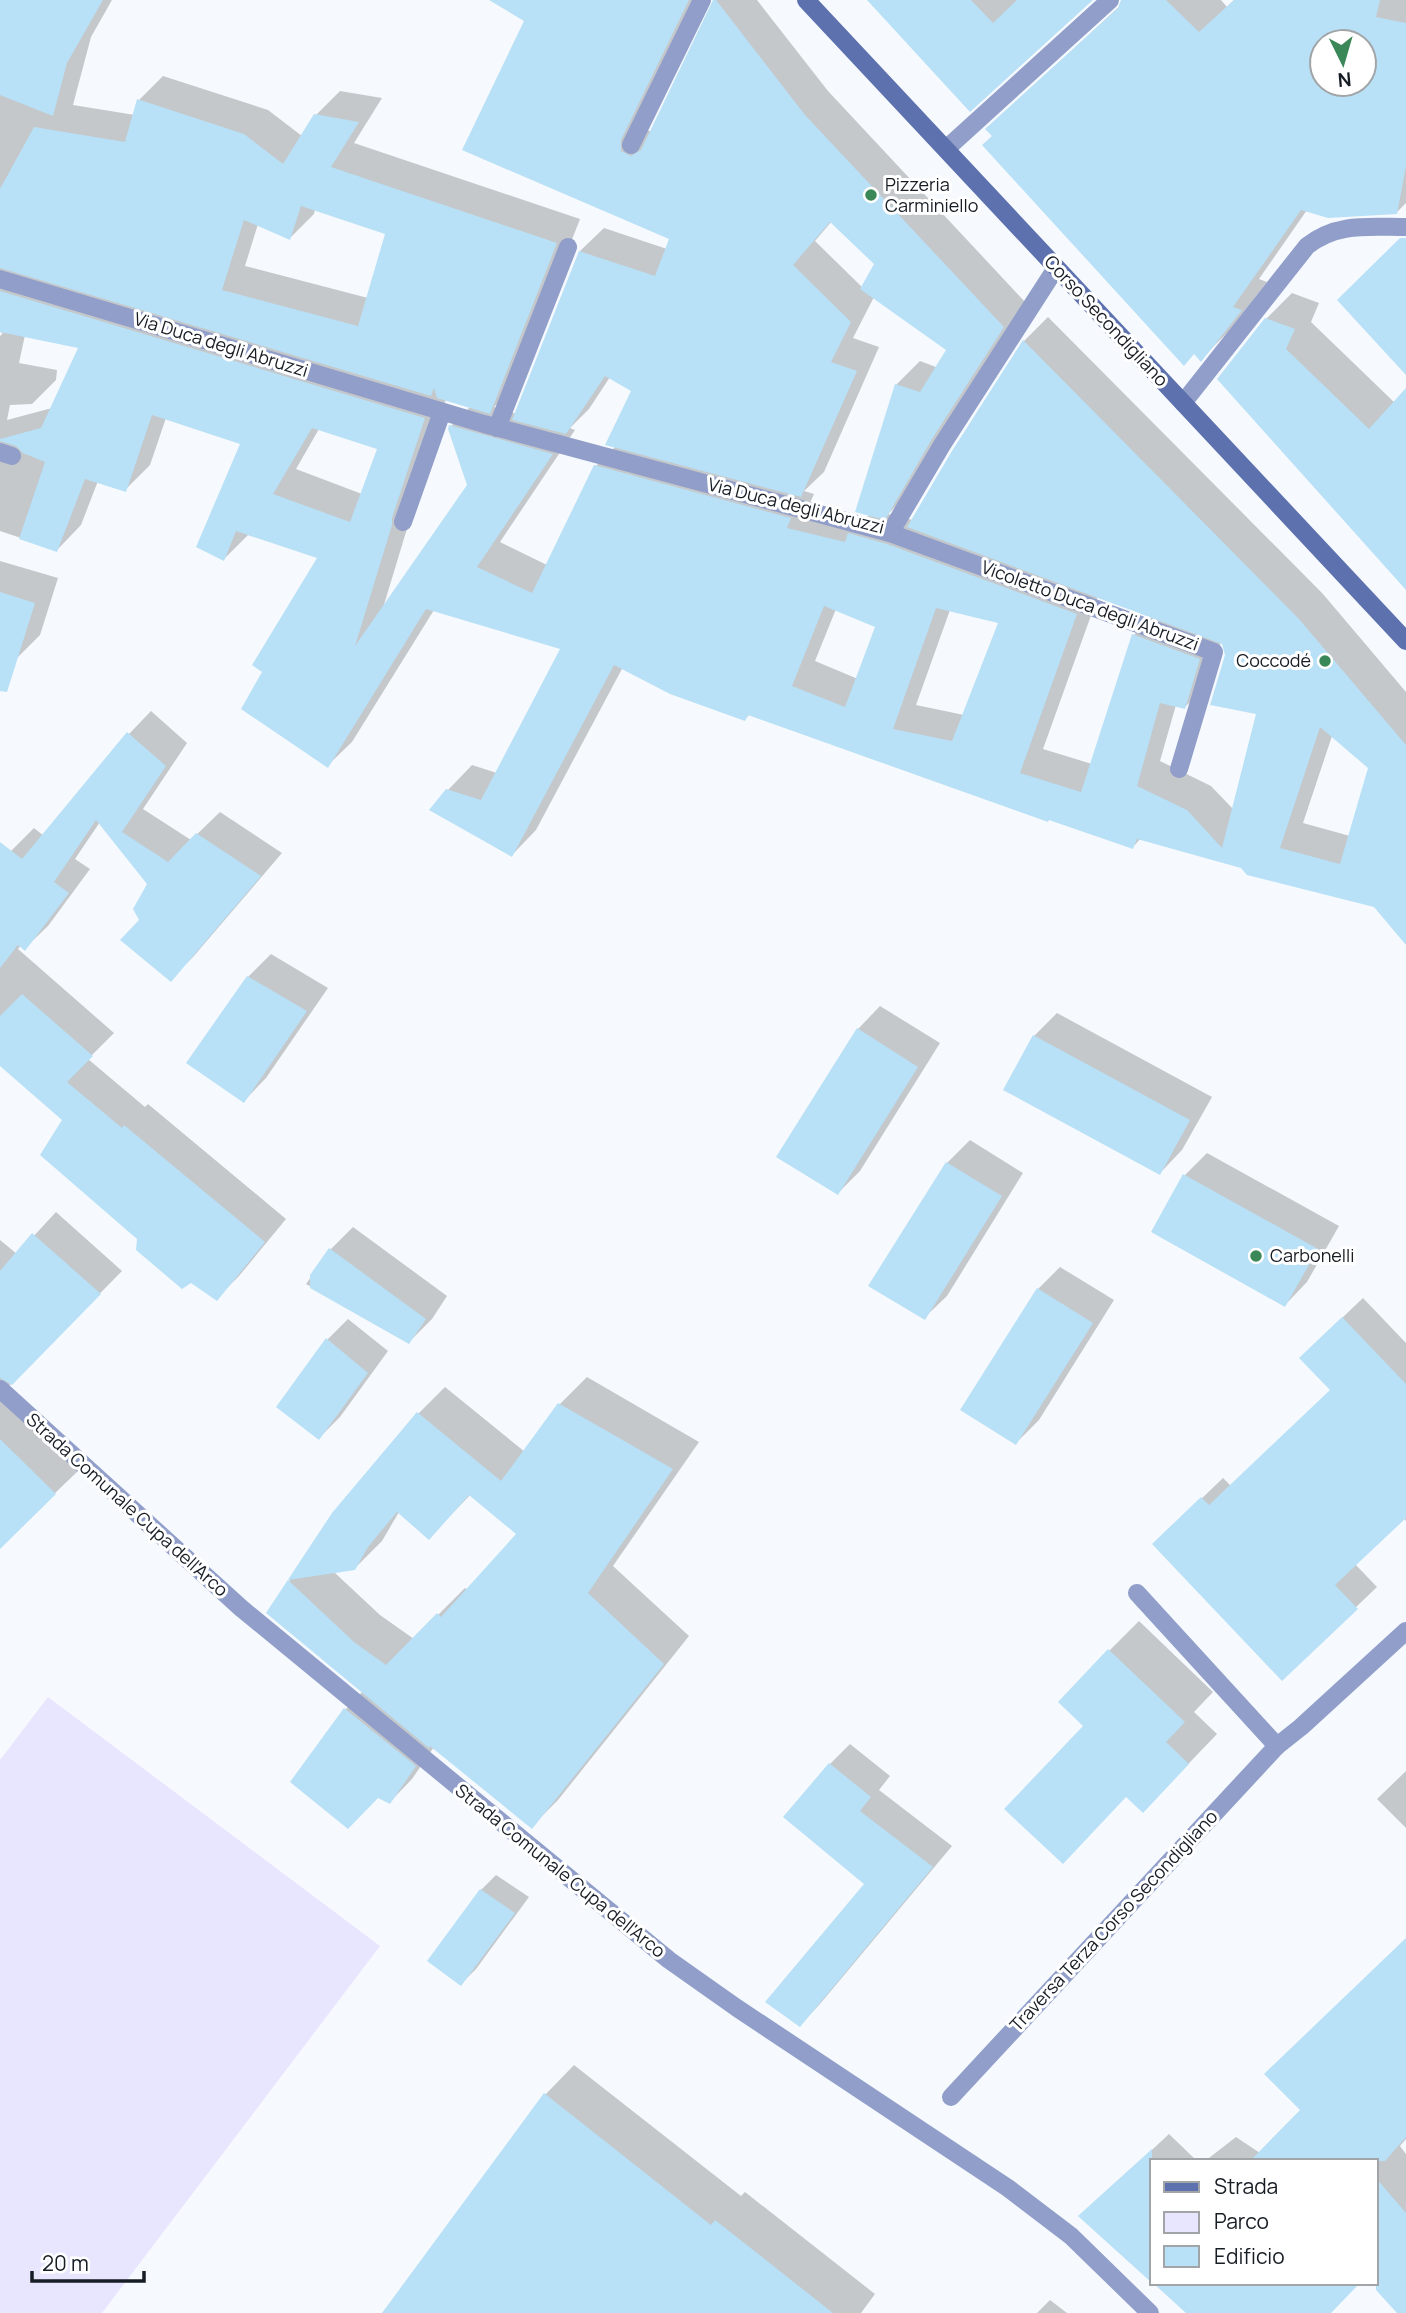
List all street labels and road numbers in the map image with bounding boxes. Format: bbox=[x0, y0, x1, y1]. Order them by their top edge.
street label: Corso Secondigliano bbox=[1040, 250, 1174, 391]
street label: Via Duca degli Abruzzi bbox=[131, 306, 311, 382]
street label: Via Duca degli Abruzzi bbox=[706, 471, 887, 539]
street label: Vicoletto Duca degli Abruzzi bbox=[978, 554, 1203, 656]
street label: Strada Comunale Cupa dell'Arco bbox=[22, 1407, 234, 1601]
street label: Strada Comunale Cupa dell'Arco bbox=[451, 1778, 671, 1963]
street label: Traversa Terza Corso Secondigliano bbox=[1004, 1805, 1222, 2036]

